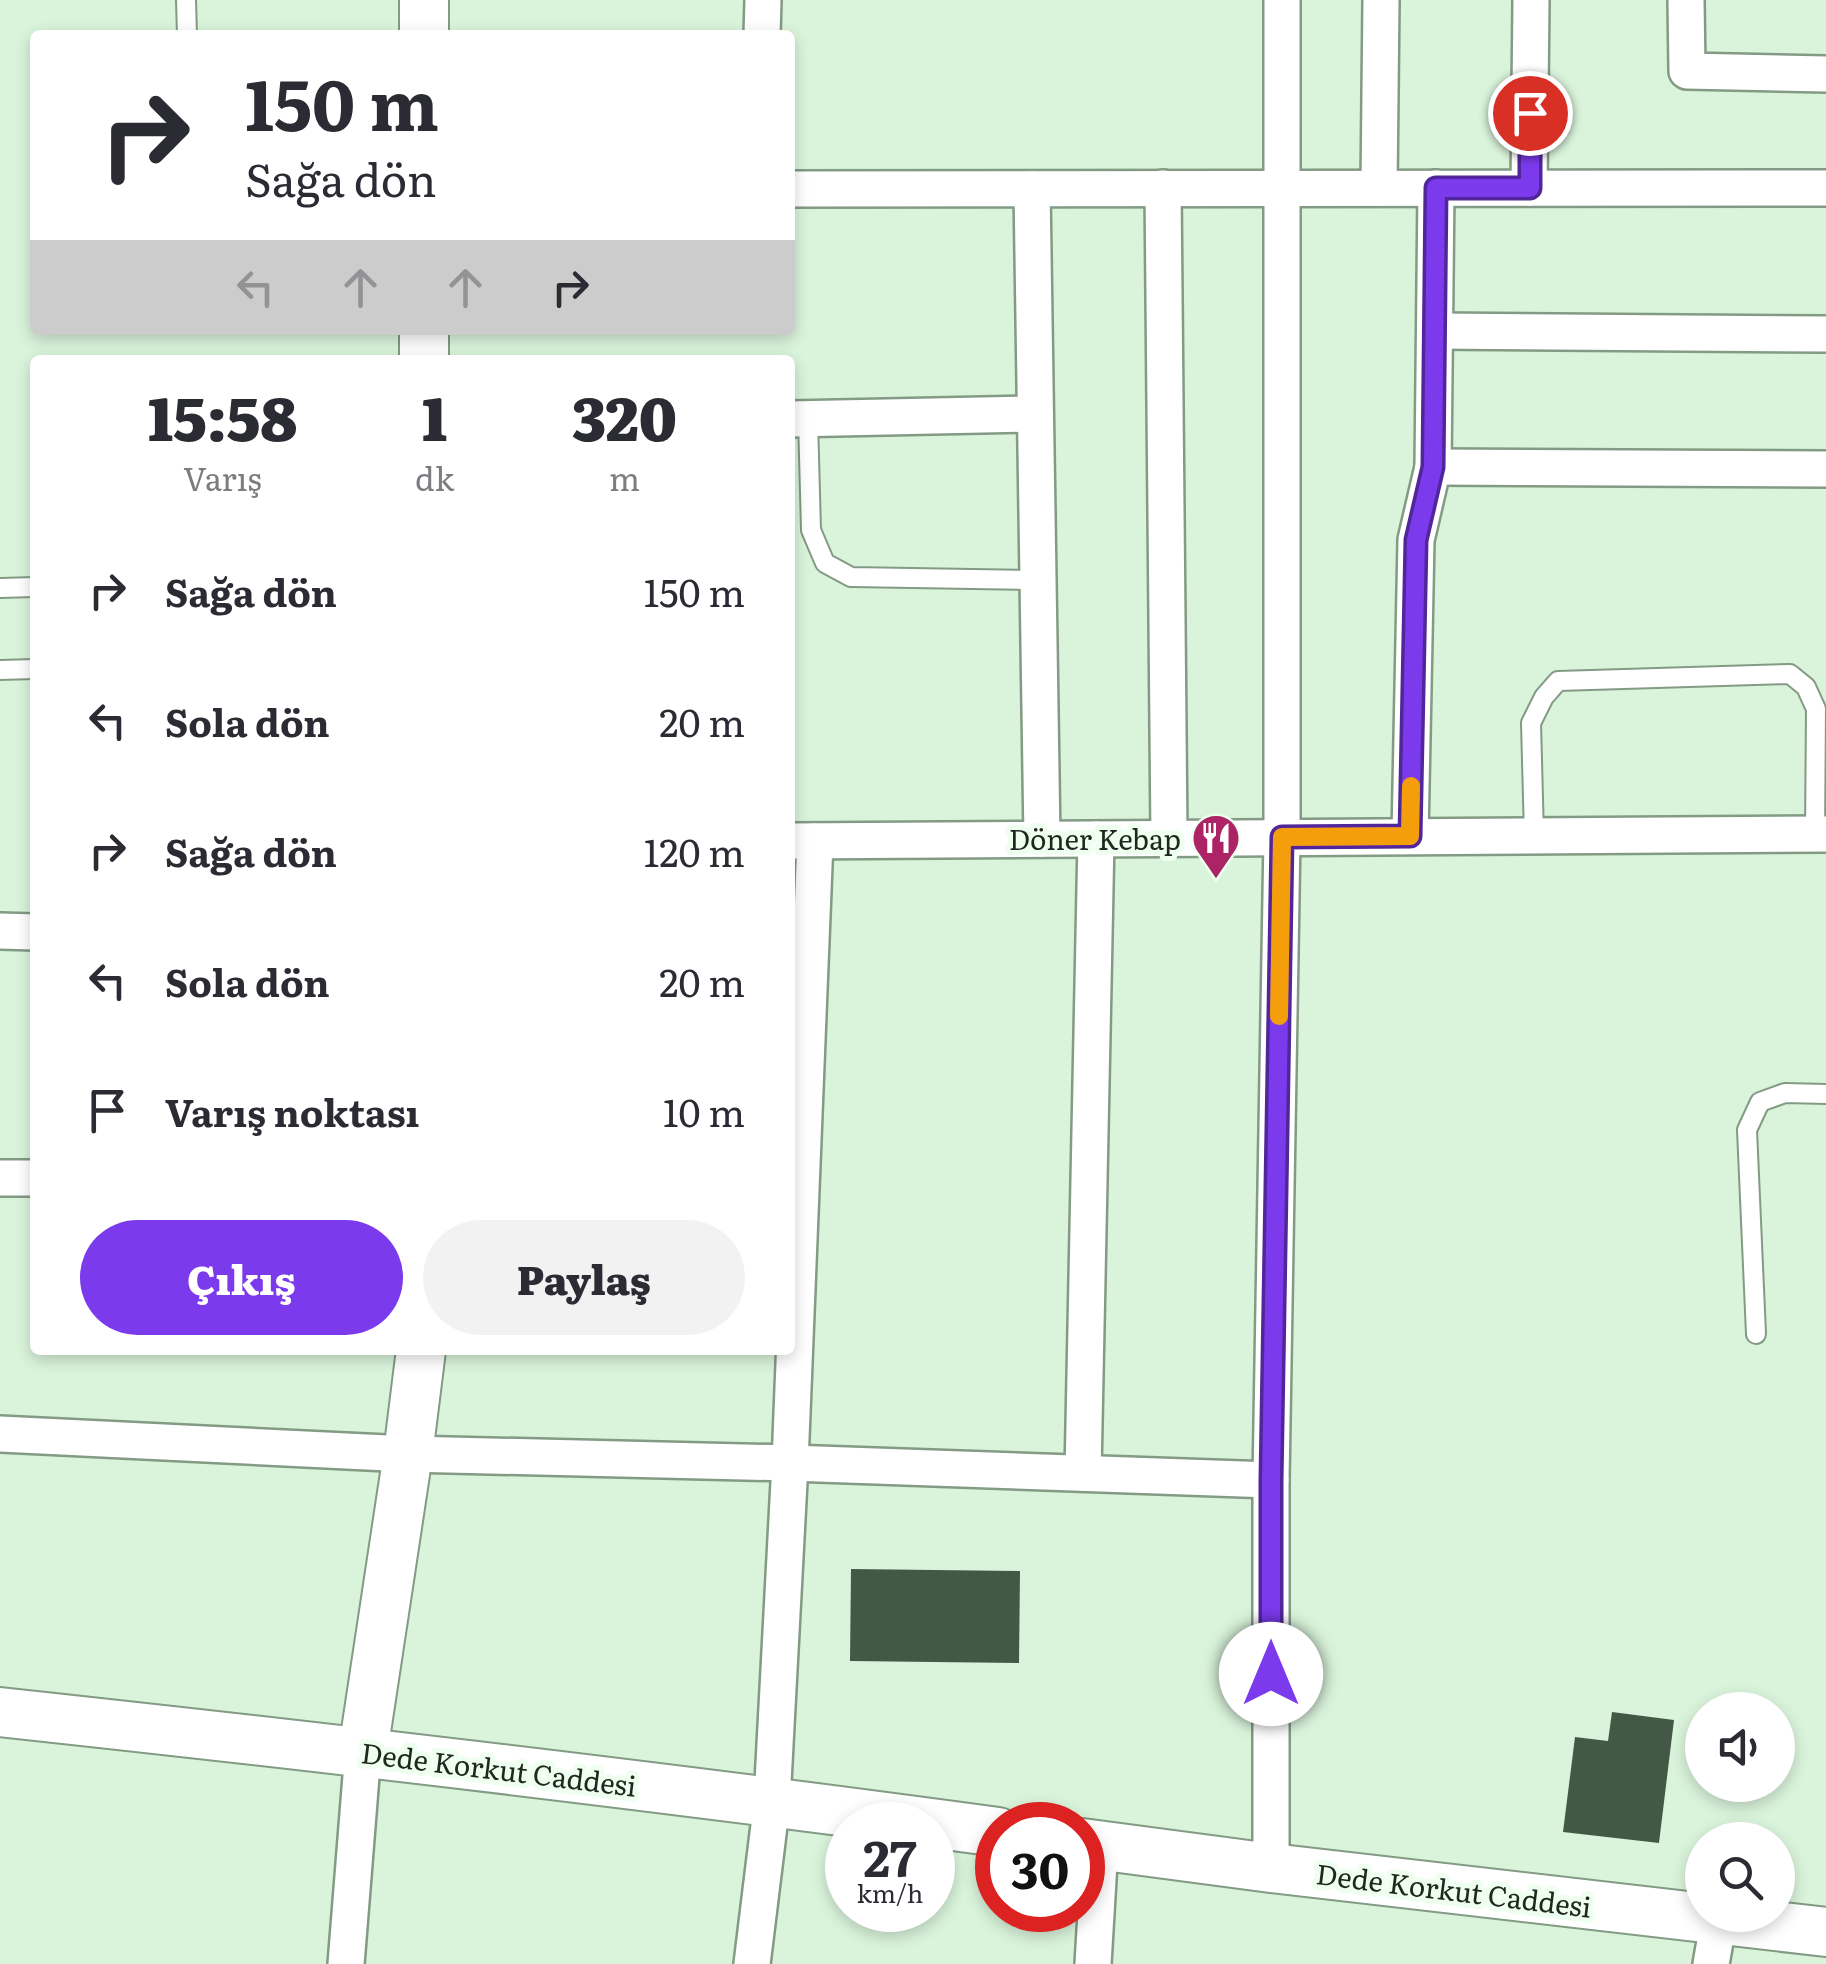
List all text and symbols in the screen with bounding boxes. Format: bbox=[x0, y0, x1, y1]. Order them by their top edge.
text: 150 m bbox=[245, 49, 439, 153]
icon: right bbox=[80, 70, 210, 200]
pin bbox=[1488, 71, 1573, 156]
icon: arrive bbox=[1503, 86, 1558, 141]
text: Sağa dön bbox=[245, 144, 436, 211]
icon: left bbox=[228, 260, 283, 315]
icon: ahead bbox=[333, 260, 388, 315]
icon: ahead bbox=[438, 260, 493, 315]
icon: right bbox=[543, 260, 598, 315]
text: 15:58 bbox=[148, 370, 297, 459]
text: 1 bbox=[422, 370, 447, 459]
text: 320 bbox=[572, 370, 677, 459]
text: Varış bbox=[183, 453, 262, 501]
text: dk bbox=[415, 453, 454, 501]
text: m bbox=[609, 453, 640, 501]
text: Sağa dön bbox=[165, 562, 337, 619]
text: 150 m bbox=[644, 562, 745, 619]
icon: right bbox=[80, 563, 135, 618]
text: Sola dön bbox=[165, 692, 330, 749]
text: 20 m bbox=[659, 692, 745, 749]
icon: left bbox=[80, 693, 135, 748]
restaurant icon: Döner Kebap bbox=[1190, 812, 1242, 880]
place label: Döner Kebap bbox=[1009, 817, 1181, 859]
text: Sağa dön bbox=[165, 822, 337, 879]
text: 120 m bbox=[644, 822, 745, 879]
icon: right bbox=[80, 823, 135, 878]
text: Sola dön bbox=[165, 952, 330, 1009]
text: 20 m bbox=[659, 952, 745, 1009]
icon: left bbox=[80, 953, 135, 1008]
text: Varış noktası bbox=[165, 1082, 420, 1139]
text: 10 m bbox=[663, 1082, 745, 1139]
icon: arrive bbox=[80, 1083, 135, 1138]
button: Çıkış bbox=[80, 1220, 403, 1335]
button: Paylaş bbox=[423, 1220, 745, 1335]
position arrow bbox=[1219, 1622, 1323, 1726]
map controls bbox=[1685, 1692, 1795, 1932]
button: sound bbox=[1685, 1692, 1795, 1802]
street label: Dede Korkut Caddesi bbox=[359, 1730, 639, 1806]
speed limit sign: 30 bbox=[975, 1802, 1105, 1932]
text: 27 bbox=[863, 1818, 917, 1892]
button: search bbox=[1685, 1822, 1795, 1932]
street label: Dede Korkut Caddesi bbox=[1314, 1851, 1594, 1927]
text: km/h bbox=[857, 1874, 923, 1911]

